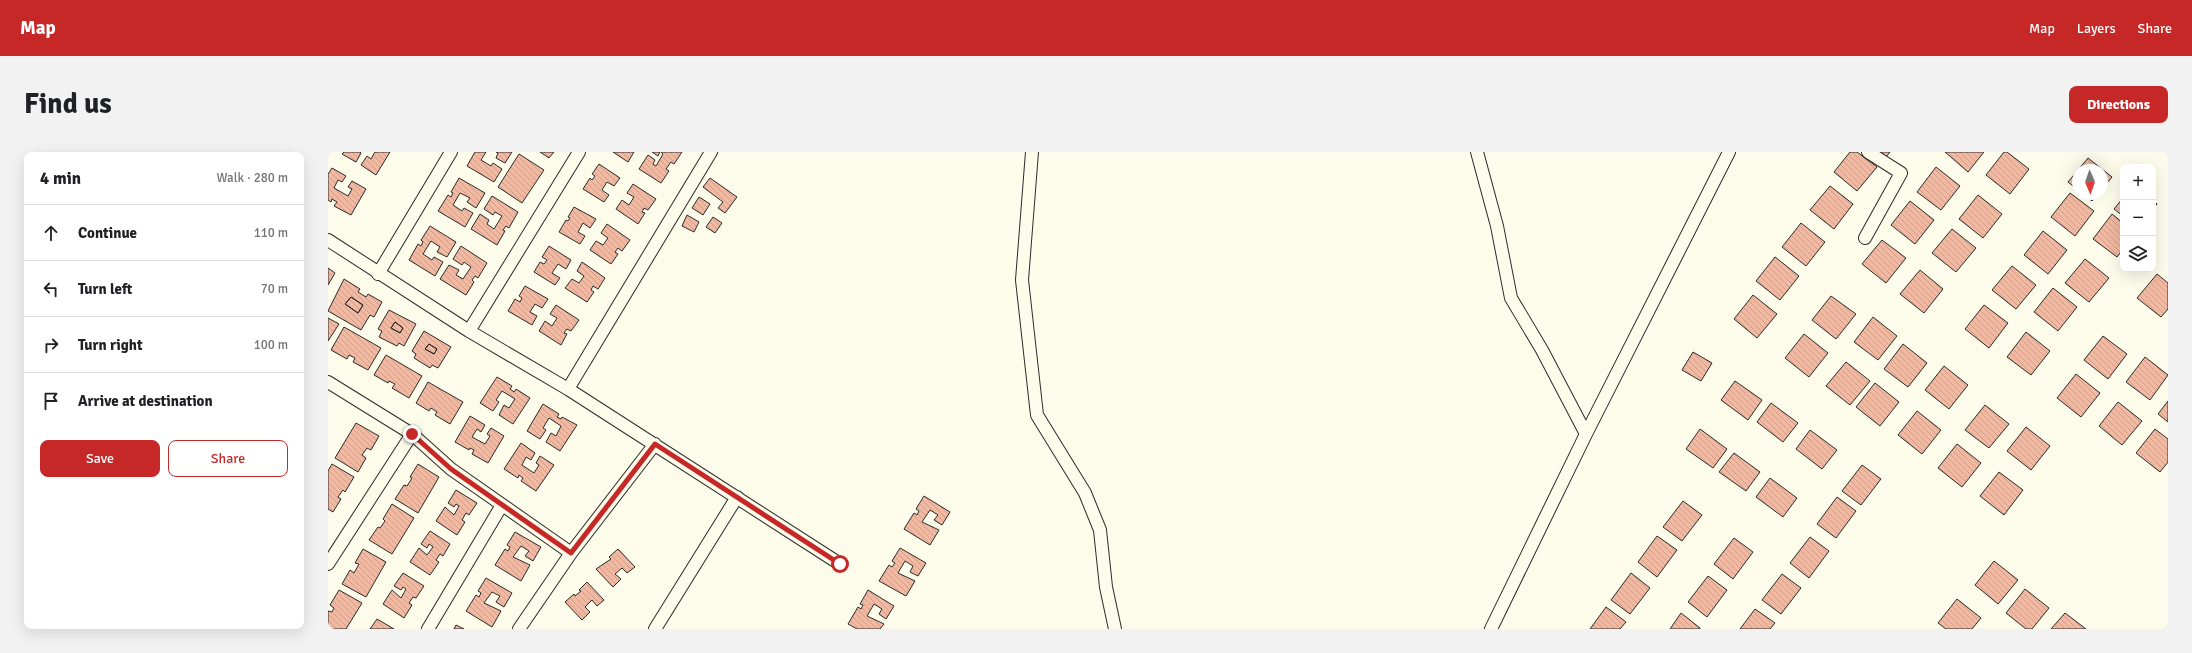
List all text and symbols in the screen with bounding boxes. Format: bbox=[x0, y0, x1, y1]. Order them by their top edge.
text: Map bbox=[20, 16, 56, 40]
text: Map bbox=[2029, 20, 2055, 37]
text: Layers bbox=[2077, 20, 2116, 37]
text: Share bbox=[2138, 20, 2172, 37]
button: Directions bbox=[2069, 86, 2168, 123]
text: Find us bbox=[24, 87, 112, 121]
north arrow bbox=[2072, 164, 2108, 200]
map controls bbox=[2120, 164, 2156, 272]
button: + bbox=[2120, 164, 2156, 200]
text: 4 min bbox=[40, 168, 81, 189]
text: Walk · 280 m bbox=[217, 170, 288, 186]
button: − bbox=[2120, 200, 2156, 236]
icon: ahead bbox=[40, 222, 62, 244]
text: Continue bbox=[78, 224, 137, 242]
text: 110 m bbox=[254, 225, 288, 241]
button: layers bbox=[2120, 236, 2156, 272]
icon: left bbox=[40, 278, 62, 300]
text: Turn left bbox=[78, 280, 132, 298]
text: 70 m bbox=[261, 281, 288, 297]
icon: right bbox=[40, 334, 62, 356]
text: Turn right bbox=[78, 336, 143, 354]
text: 100 m bbox=[254, 337, 288, 353]
icon: arrive bbox=[40, 390, 62, 412]
text: Arrive at destination bbox=[78, 392, 213, 410]
route end bbox=[403, 425, 421, 443]
button: Save bbox=[40, 440, 160, 477]
button: Share bbox=[168, 440, 288, 477]
route start bbox=[831, 555, 849, 573]

